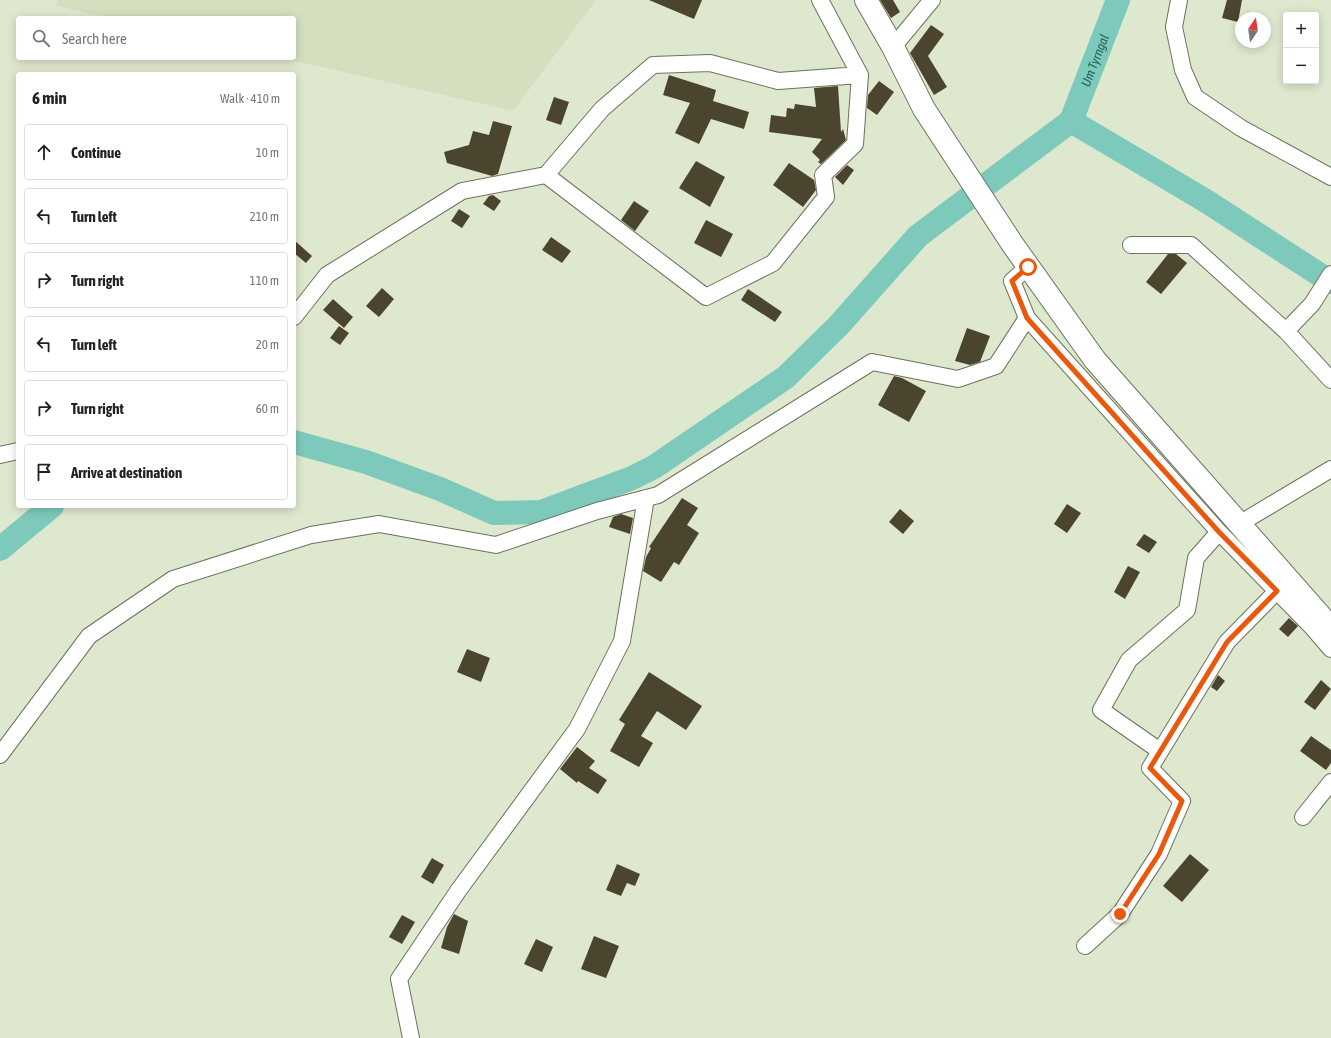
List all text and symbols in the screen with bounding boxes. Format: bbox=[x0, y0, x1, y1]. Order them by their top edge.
north arrow bbox=[1235, 12, 1271, 48]
map controls bbox=[1283, 12, 1319, 84]
button: + bbox=[1283, 12, 1319, 48]
search box bbox=[16, 16, 296, 60]
icon: search bbox=[30, 27, 52, 49]
text: Search here bbox=[62, 30, 127, 47]
water label: Um Tyrngal bbox=[1078, 32, 1112, 89]
button: − bbox=[1283, 48, 1319, 84]
text: 6 min bbox=[32, 88, 67, 108]
text: Walk · 410 m bbox=[220, 91, 280, 106]
icon: ahead bbox=[33, 141, 55, 163]
text: Continue bbox=[71, 144, 121, 161]
text: 10 m bbox=[256, 145, 279, 160]
icon: left bbox=[33, 205, 55, 227]
text: Turn left bbox=[71, 208, 117, 225]
text: 210 m bbox=[250, 209, 279, 224]
route start bbox=[1019, 258, 1037, 276]
icon: right bbox=[33, 269, 55, 291]
text: Turn right bbox=[71, 272, 124, 289]
text: 110 m bbox=[250, 273, 279, 288]
icon: left bbox=[33, 333, 55, 355]
text: Turn left bbox=[71, 336, 117, 353]
text: 20 m bbox=[256, 337, 279, 352]
icon: right bbox=[33, 397, 55, 419]
text: Turn right bbox=[71, 400, 124, 417]
text: 60 m bbox=[256, 401, 279, 416]
icon: arrive bbox=[33, 461, 55, 483]
text: Arrive at destination bbox=[71, 464, 182, 481]
route end bbox=[1111, 905, 1129, 923]

